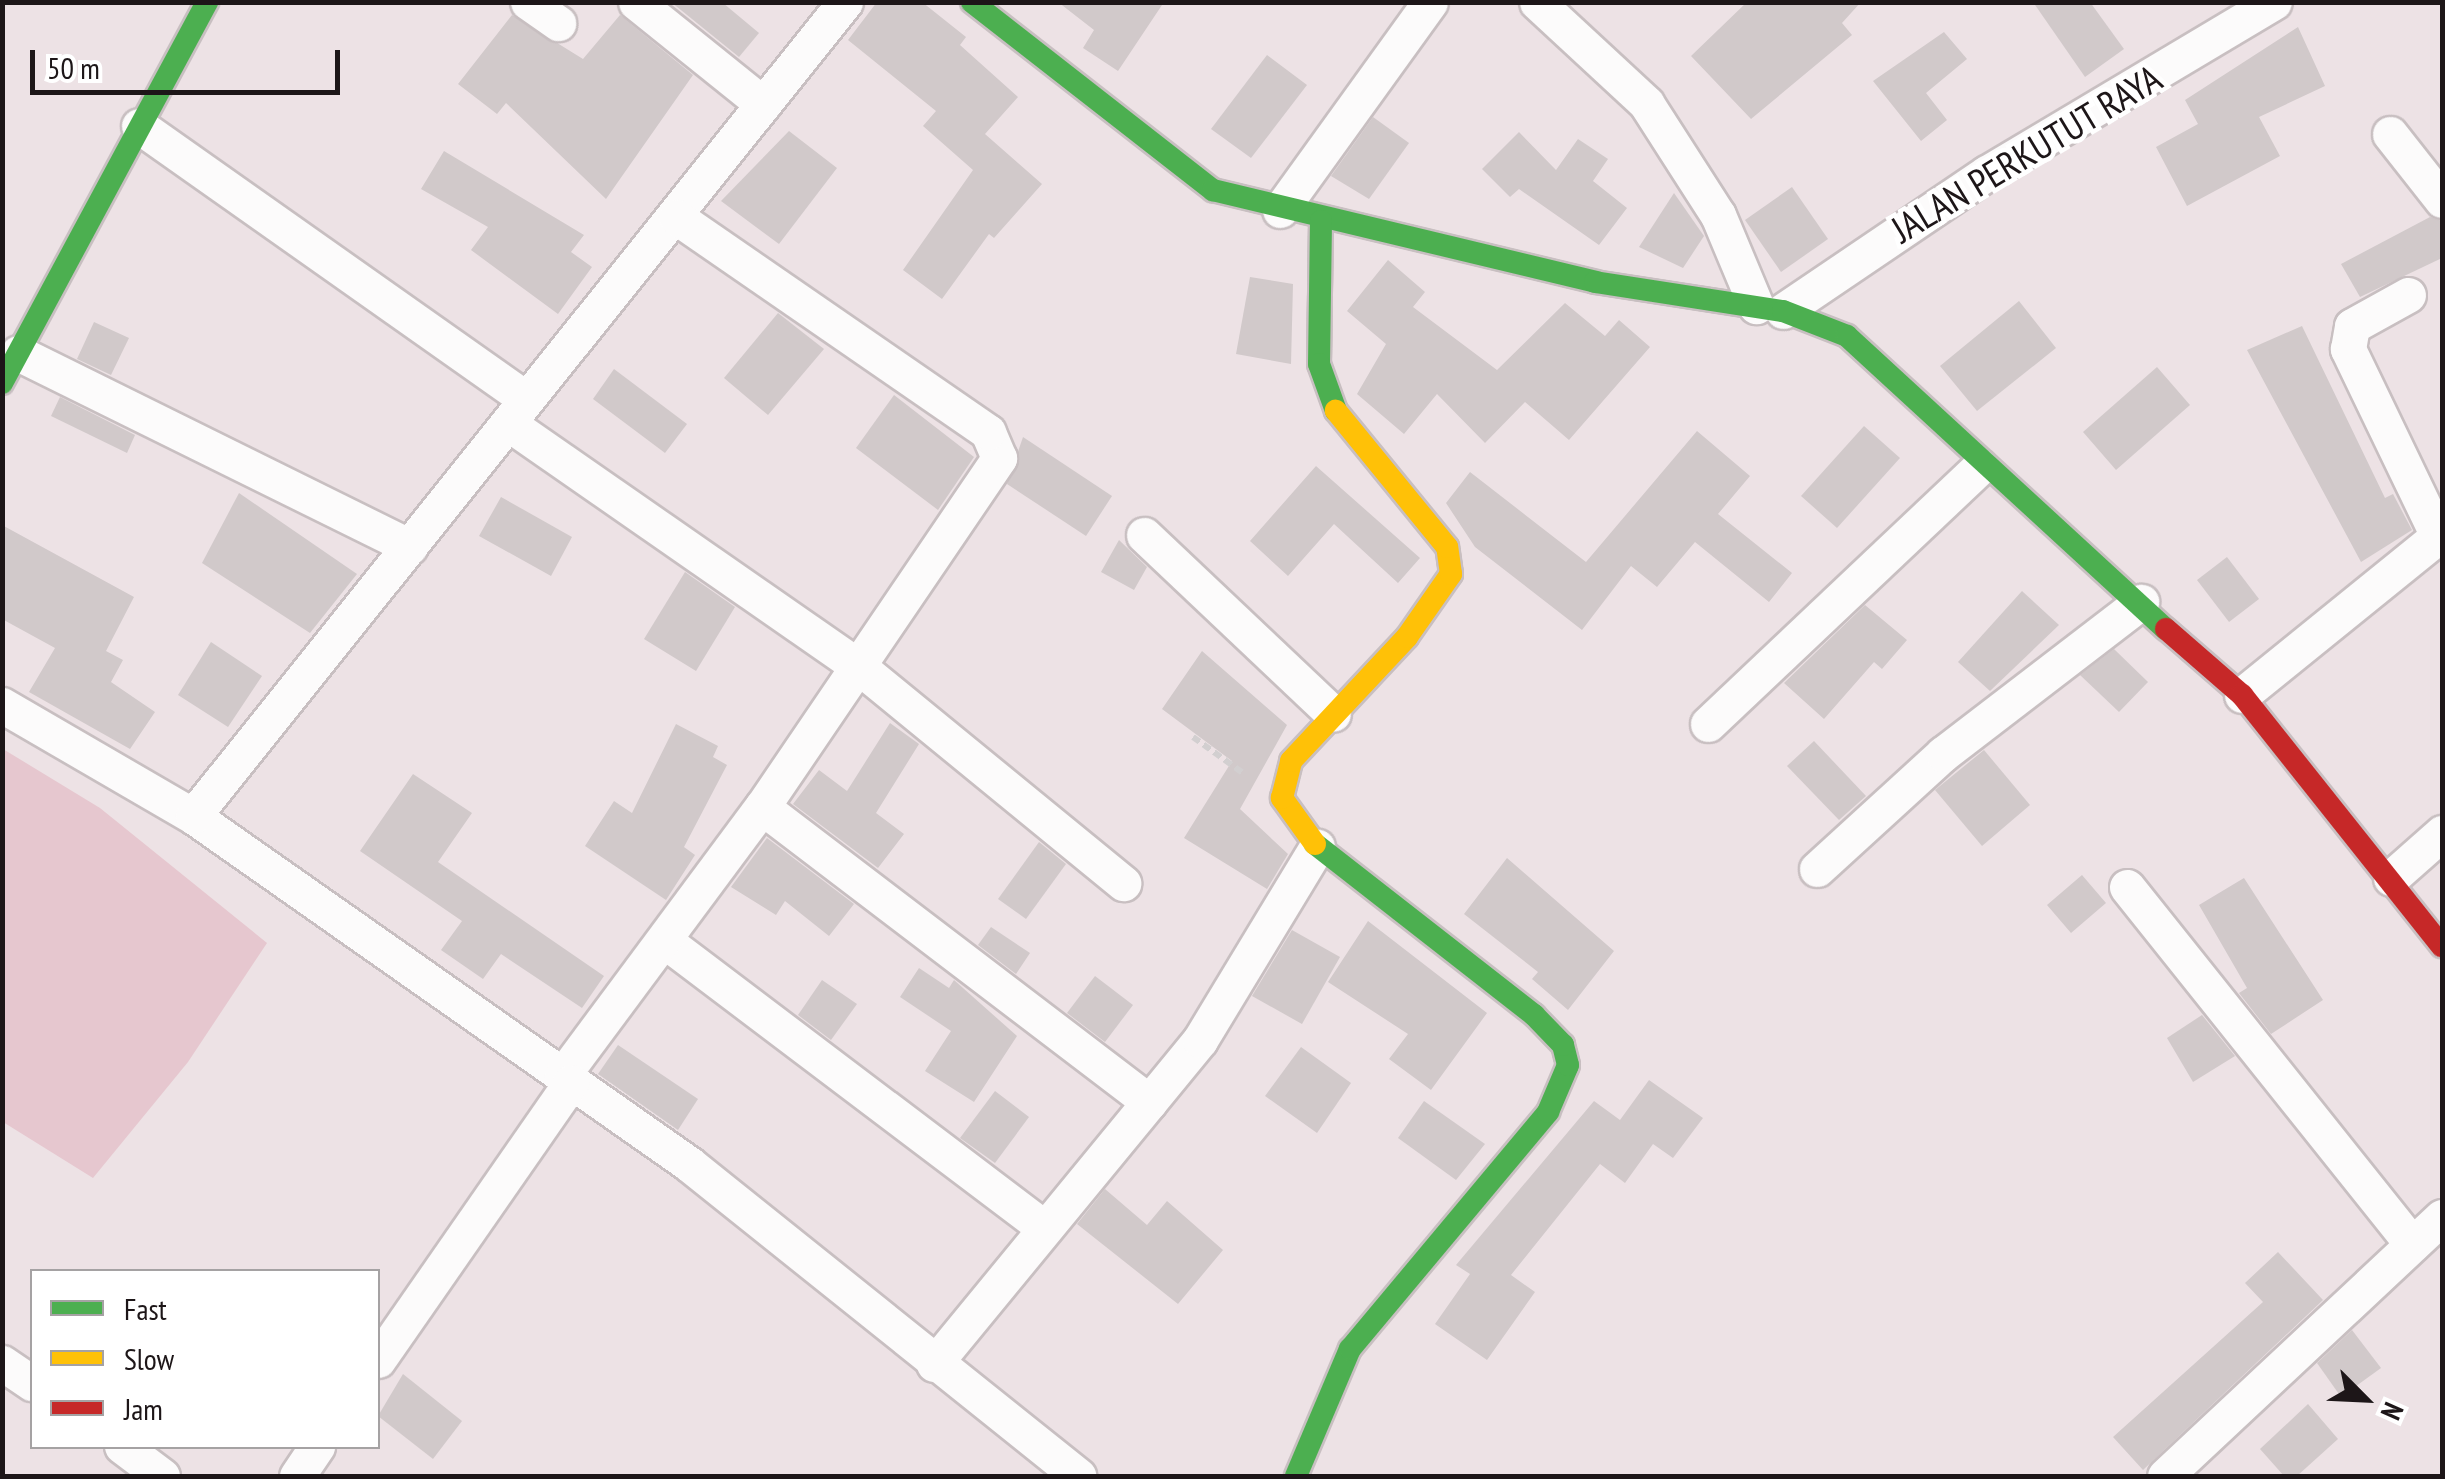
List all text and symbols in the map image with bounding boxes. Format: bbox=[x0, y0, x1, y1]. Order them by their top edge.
scale bar bbox=[35, 30, 345, 92]
text: 50 m bbox=[47, 48, 100, 87]
street label: JALAN PERKUTUT RAYA bbox=[1882, 54, 2170, 252]
legend bbox=[30, 1269, 380, 1449]
text: Fast bbox=[124, 1289, 167, 1328]
text: Slow bbox=[124, 1339, 174, 1378]
north arrow bbox=[2315, 1349, 2415, 1449]
text: Jam bbox=[124, 1389, 163, 1428]
text: N bbox=[2373, 1397, 2413, 1426]

